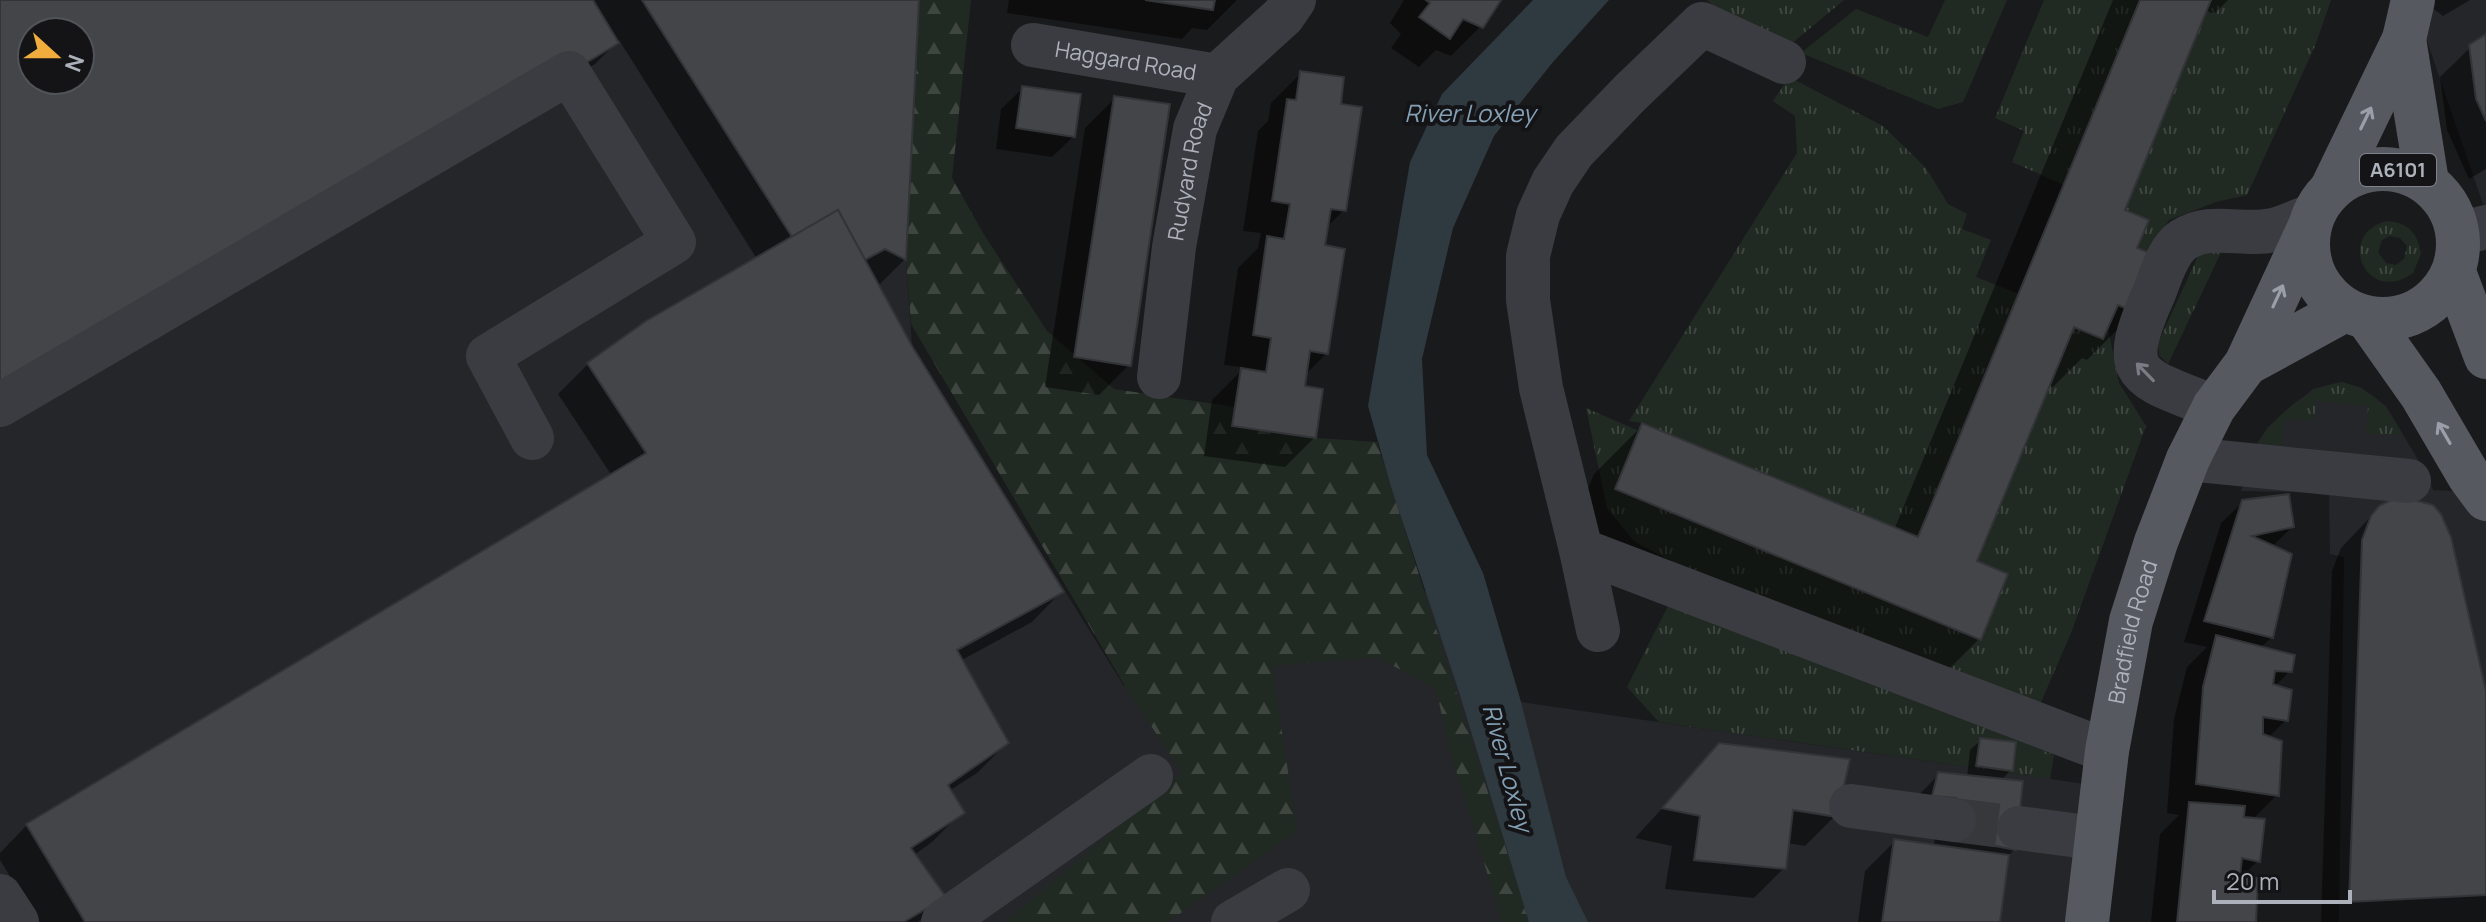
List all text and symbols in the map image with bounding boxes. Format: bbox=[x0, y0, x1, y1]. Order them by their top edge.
north arrow bbox=[16, 16, 96, 96]
street label: Haggard Road bbox=[1053, 34, 1199, 87]
text: N bbox=[58, 50, 92, 76]
water label: River Loxley bbox=[1405, 96, 1539, 129]
street label: Rudyard Road bbox=[1160, 98, 1219, 243]
one-way arrow bbox=[2359, 106, 2374, 130]
road number: A6101 bbox=[2360, 154, 2436, 186]
one-way arrow bbox=[2271, 284, 2286, 309]
one-way arrow bbox=[2136, 362, 2155, 382]
one-way arrow bbox=[2436, 422, 2451, 446]
street label: Bradfield Road bbox=[2101, 556, 2164, 706]
water label: River Loxley bbox=[1476, 700, 1542, 838]
scale bar bbox=[2214, 854, 2350, 904]
text: 20 m bbox=[2226, 864, 2279, 897]

